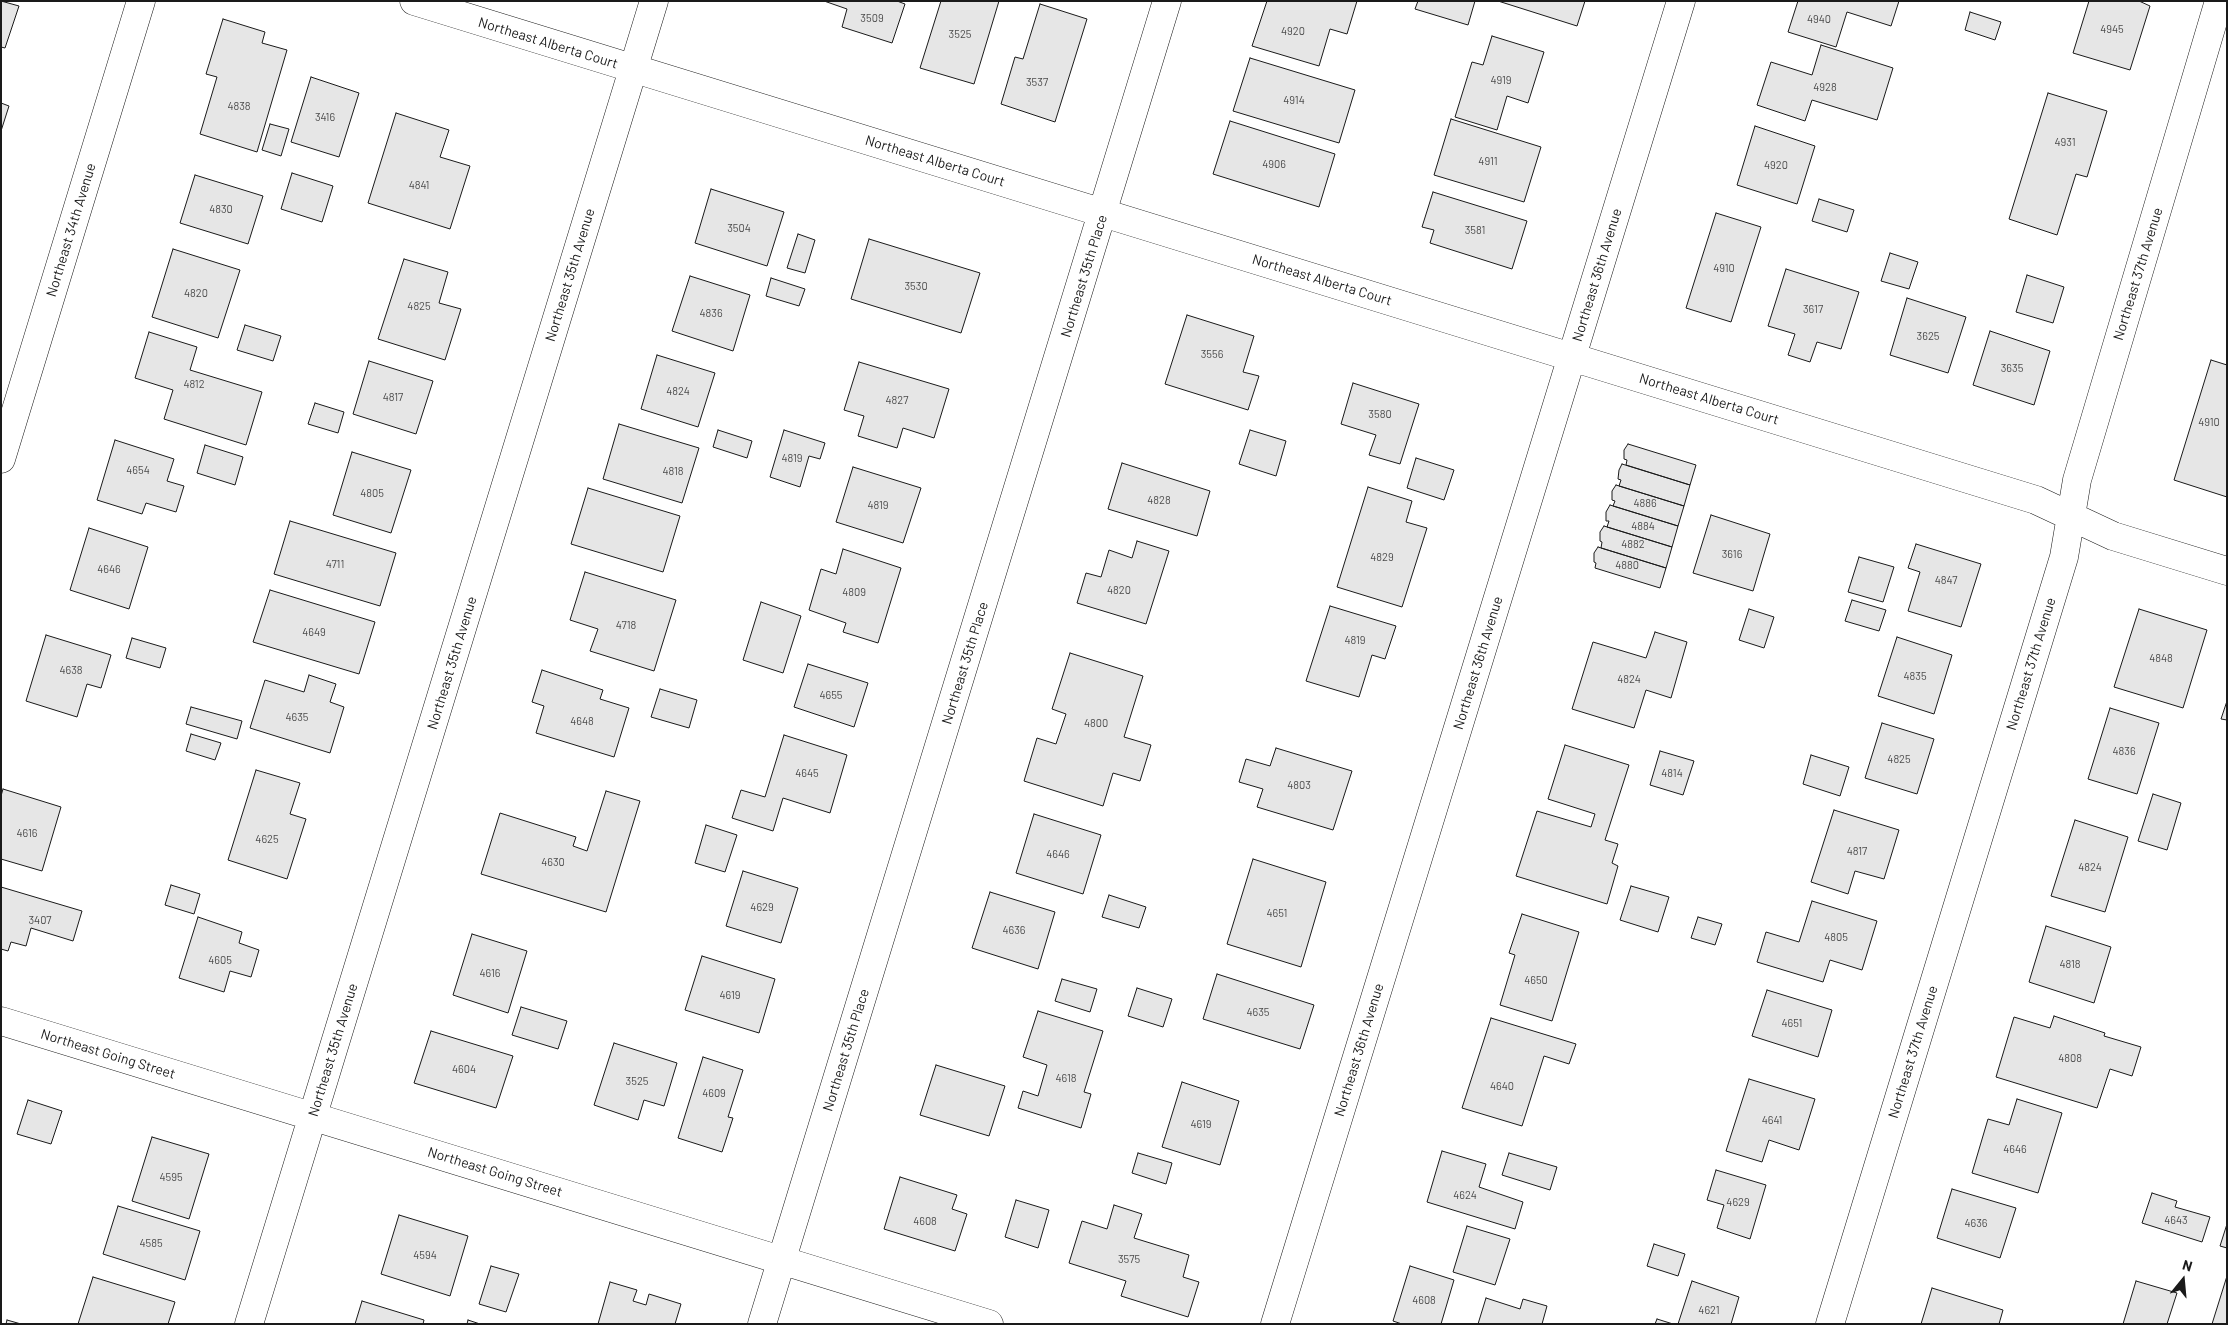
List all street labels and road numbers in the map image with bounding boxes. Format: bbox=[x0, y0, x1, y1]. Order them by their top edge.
street label: Northeast Alberta Court bbox=[476, 14, 620, 72]
street label: Northeast Alberta Court bbox=[863, 132, 1007, 190]
street label: Northeast 34th Avenue bbox=[43, 161, 99, 299]
street label: Northeast 35th Avenue bbox=[542, 206, 598, 344]
street label: Northeast 36th Avenue bbox=[1569, 206, 1625, 344]
street label: Northeast 37th Avenue bbox=[2110, 206, 2166, 342]
street label: Northeast 35th Place bbox=[1057, 213, 1111, 339]
street label: Northeast Alberta Court bbox=[1250, 251, 1394, 309]
street label: Northeast Alberta Court bbox=[1637, 370, 1781, 428]
street label: Northeast 35th Avenue bbox=[424, 594, 480, 732]
street label: Northeast 36th Avenue bbox=[1450, 594, 1506, 732]
street label: Northeast 37th Avenue bbox=[2003, 596, 2059, 732]
street label: Northeast 35th Place bbox=[938, 600, 992, 726]
street label: Northeast 35th Avenue bbox=[305, 981, 361, 1119]
street label: Northeast 36th Avenue bbox=[1331, 981, 1387, 1119]
street label: Northeast 37th Avenue bbox=[1885, 984, 1941, 1120]
street label: Northeast 35th Place bbox=[819, 987, 873, 1113]
street label: Northeast Going Street bbox=[39, 1026, 177, 1082]
street label: Northeast Going Street bbox=[426, 1144, 564, 1200]

